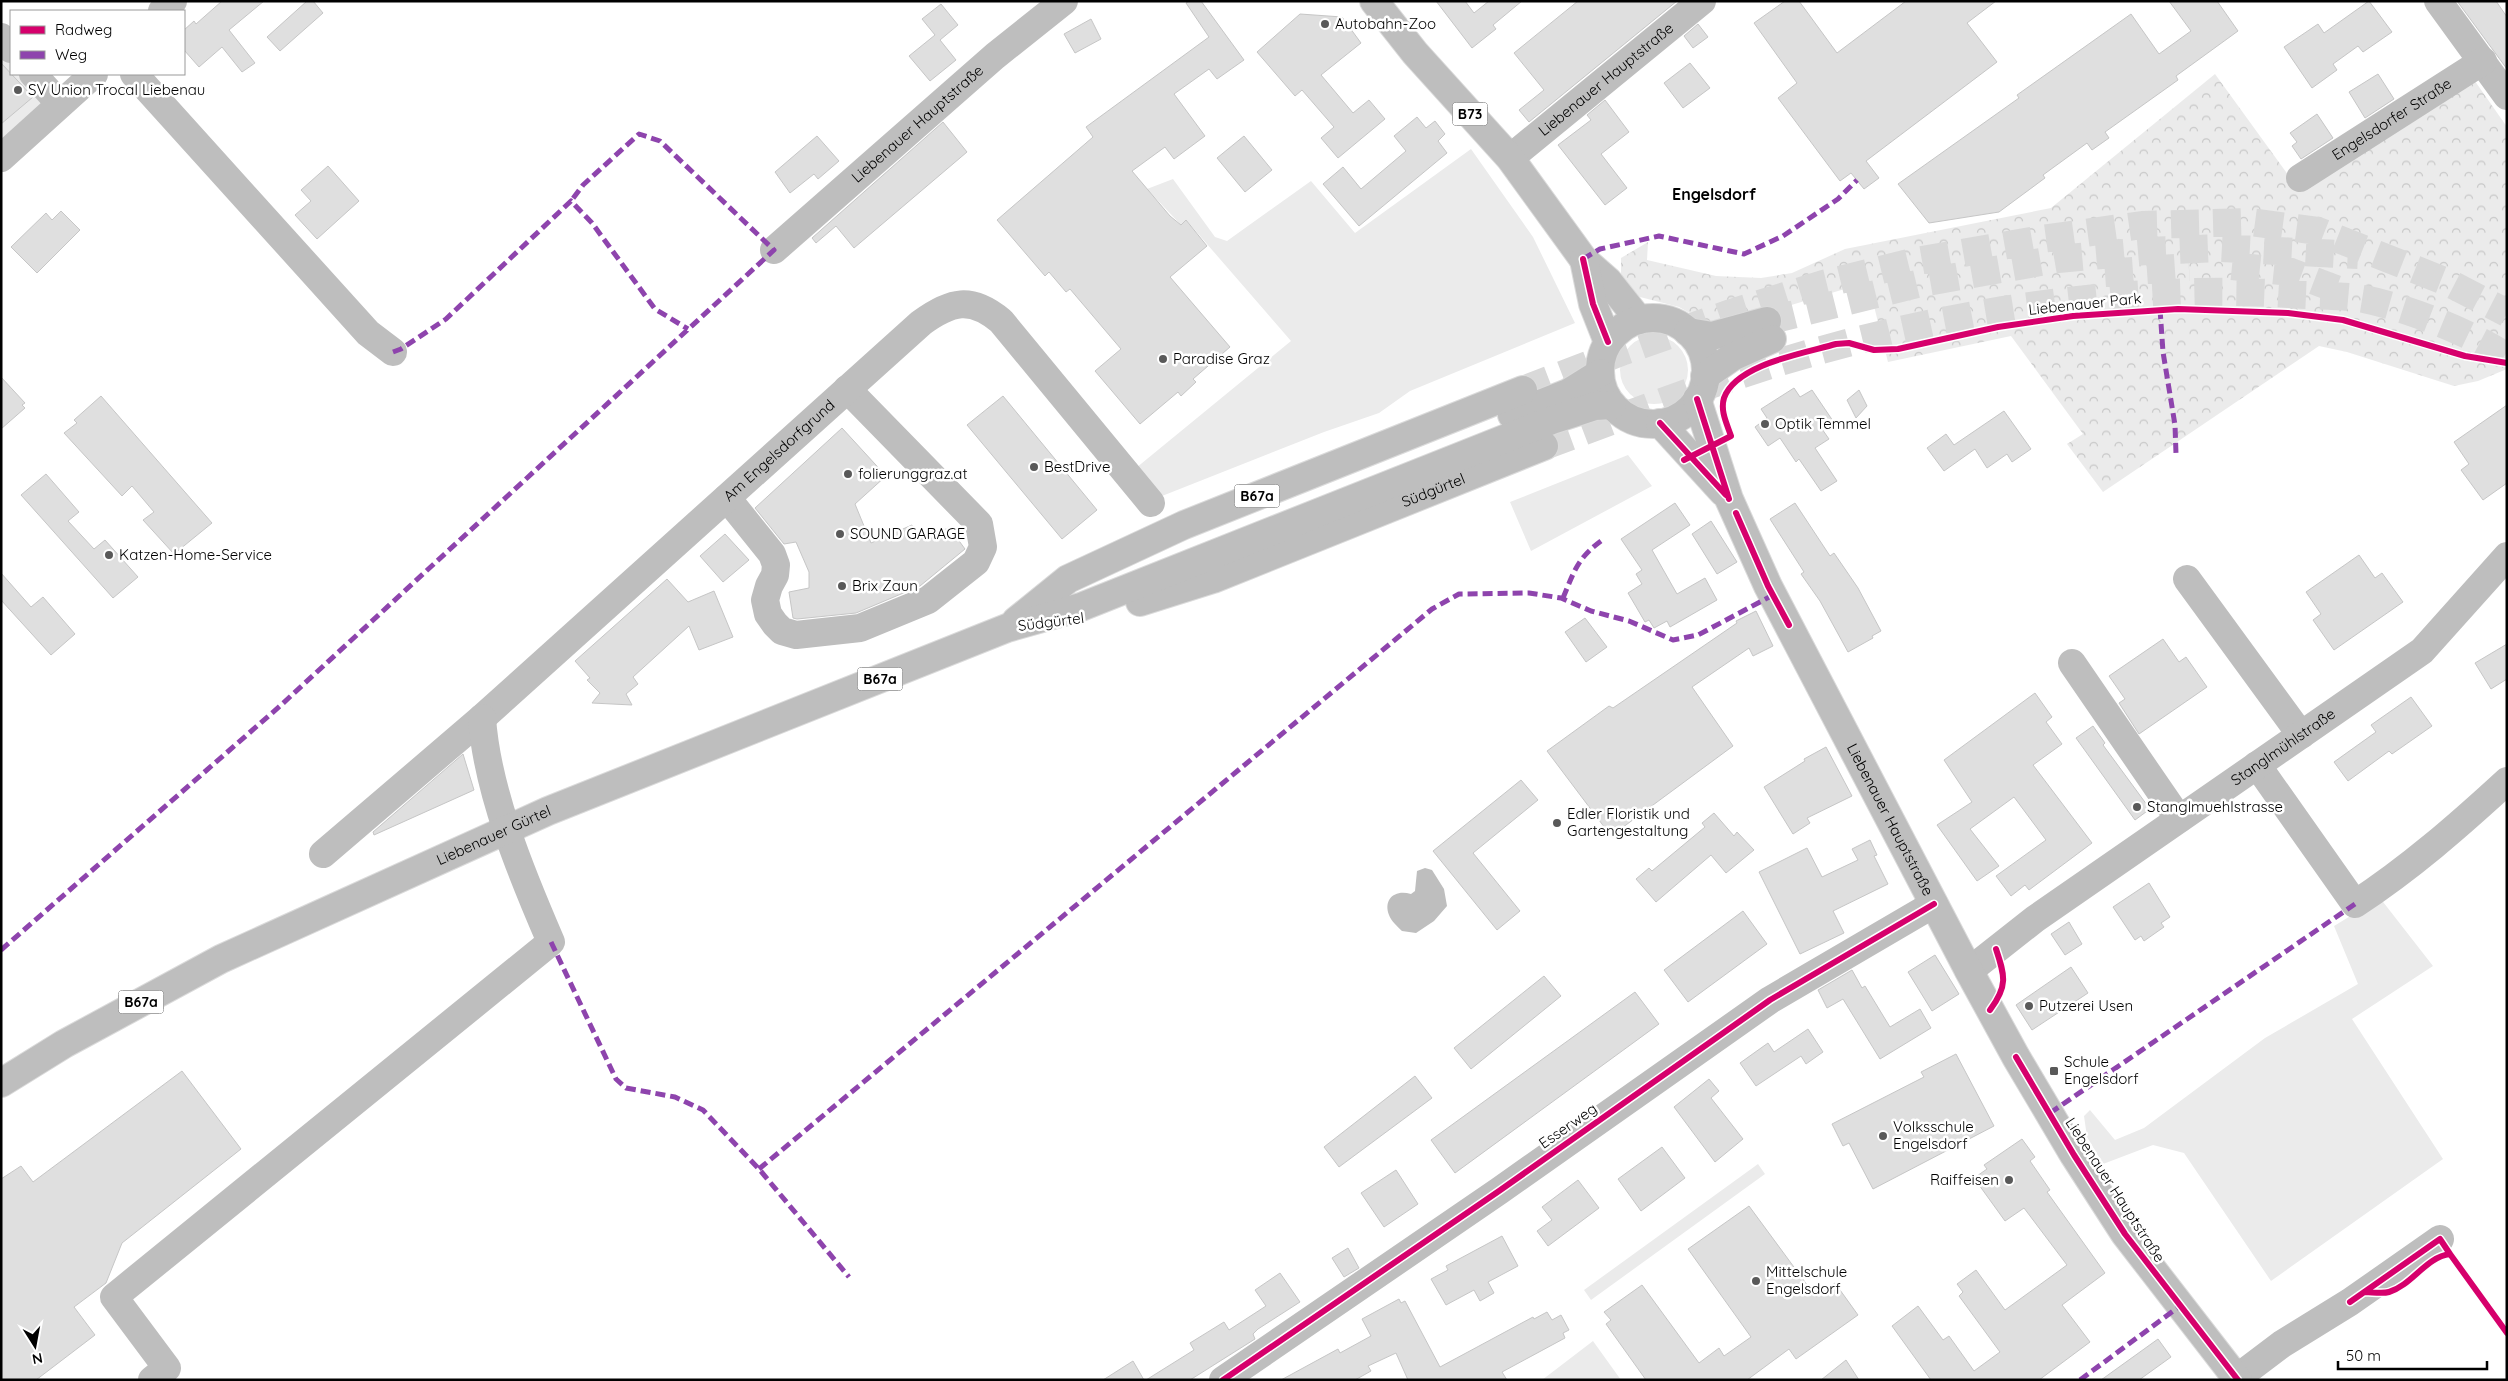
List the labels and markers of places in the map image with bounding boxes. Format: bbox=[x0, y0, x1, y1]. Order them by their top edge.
place label: Autobahn-Zoo bbox=[1335, 14, 1436, 33]
marker: Autobahn-Zoo bbox=[1319, 18, 1331, 30]
place label: SV Union Trocal Liebenau bbox=[28, 80, 205, 99]
marker: SV Union Trocal Liebenau bbox=[12, 84, 24, 96]
place label: Paradise Graz bbox=[1173, 349, 1270, 368]
marker: Paradise Graz bbox=[1157, 353, 1169, 365]
place label: Optik Temmel bbox=[1775, 414, 1871, 433]
marker: Optik Temmel bbox=[1759, 418, 1771, 430]
place label: BestDrive bbox=[1044, 457, 1110, 476]
marker: BestDrive bbox=[1028, 461, 1040, 473]
place label: folierunggraz.at bbox=[858, 464, 968, 483]
marker: folierunggraz.at bbox=[842, 468, 854, 480]
place label: SOUND GARAGE bbox=[850, 524, 965, 543]
marker: SOUND GARAGE bbox=[834, 528, 846, 540]
place label: Katzen-Home-Service bbox=[119, 545, 272, 564]
marker: Katzen-Home-Service bbox=[103, 549, 115, 561]
place label: Brix Zaun bbox=[852, 576, 918, 595]
marker: Brix Zaun bbox=[836, 580, 848, 592]
place label: Stanglmuehlstrasse bbox=[2147, 797, 2283, 816]
marker: Stanglmuehlstrasse bbox=[2131, 801, 2143, 813]
place label: Edler Floristik und Gartengestaltung bbox=[1567, 804, 1690, 840]
marker: Edler Floristik und Gartengestaltung bbox=[1551, 817, 1563, 829]
place label: Putzerei Usen bbox=[2039, 996, 2133, 1015]
marker: Putzerei Usen bbox=[2023, 1000, 2035, 1012]
place label: Schule Engelsdorf bbox=[2064, 1052, 2139, 1088]
marker: Schule Engelsdorf bbox=[2048, 1065, 2060, 1077]
place label: Volksschule Engelsdorf bbox=[1893, 1117, 1974, 1153]
marker: Volksschule Engelsdorf bbox=[1877, 1130, 1889, 1142]
place label: Raiffeisen bbox=[1930, 1170, 1999, 1189]
marker: Raiffeisen bbox=[2003, 1174, 2015, 1186]
place label: Mittelschule Engelsdorf bbox=[1766, 1262, 1847, 1298]
marker: Mittelschule Engelsdorf bbox=[1750, 1275, 1762, 1287]

